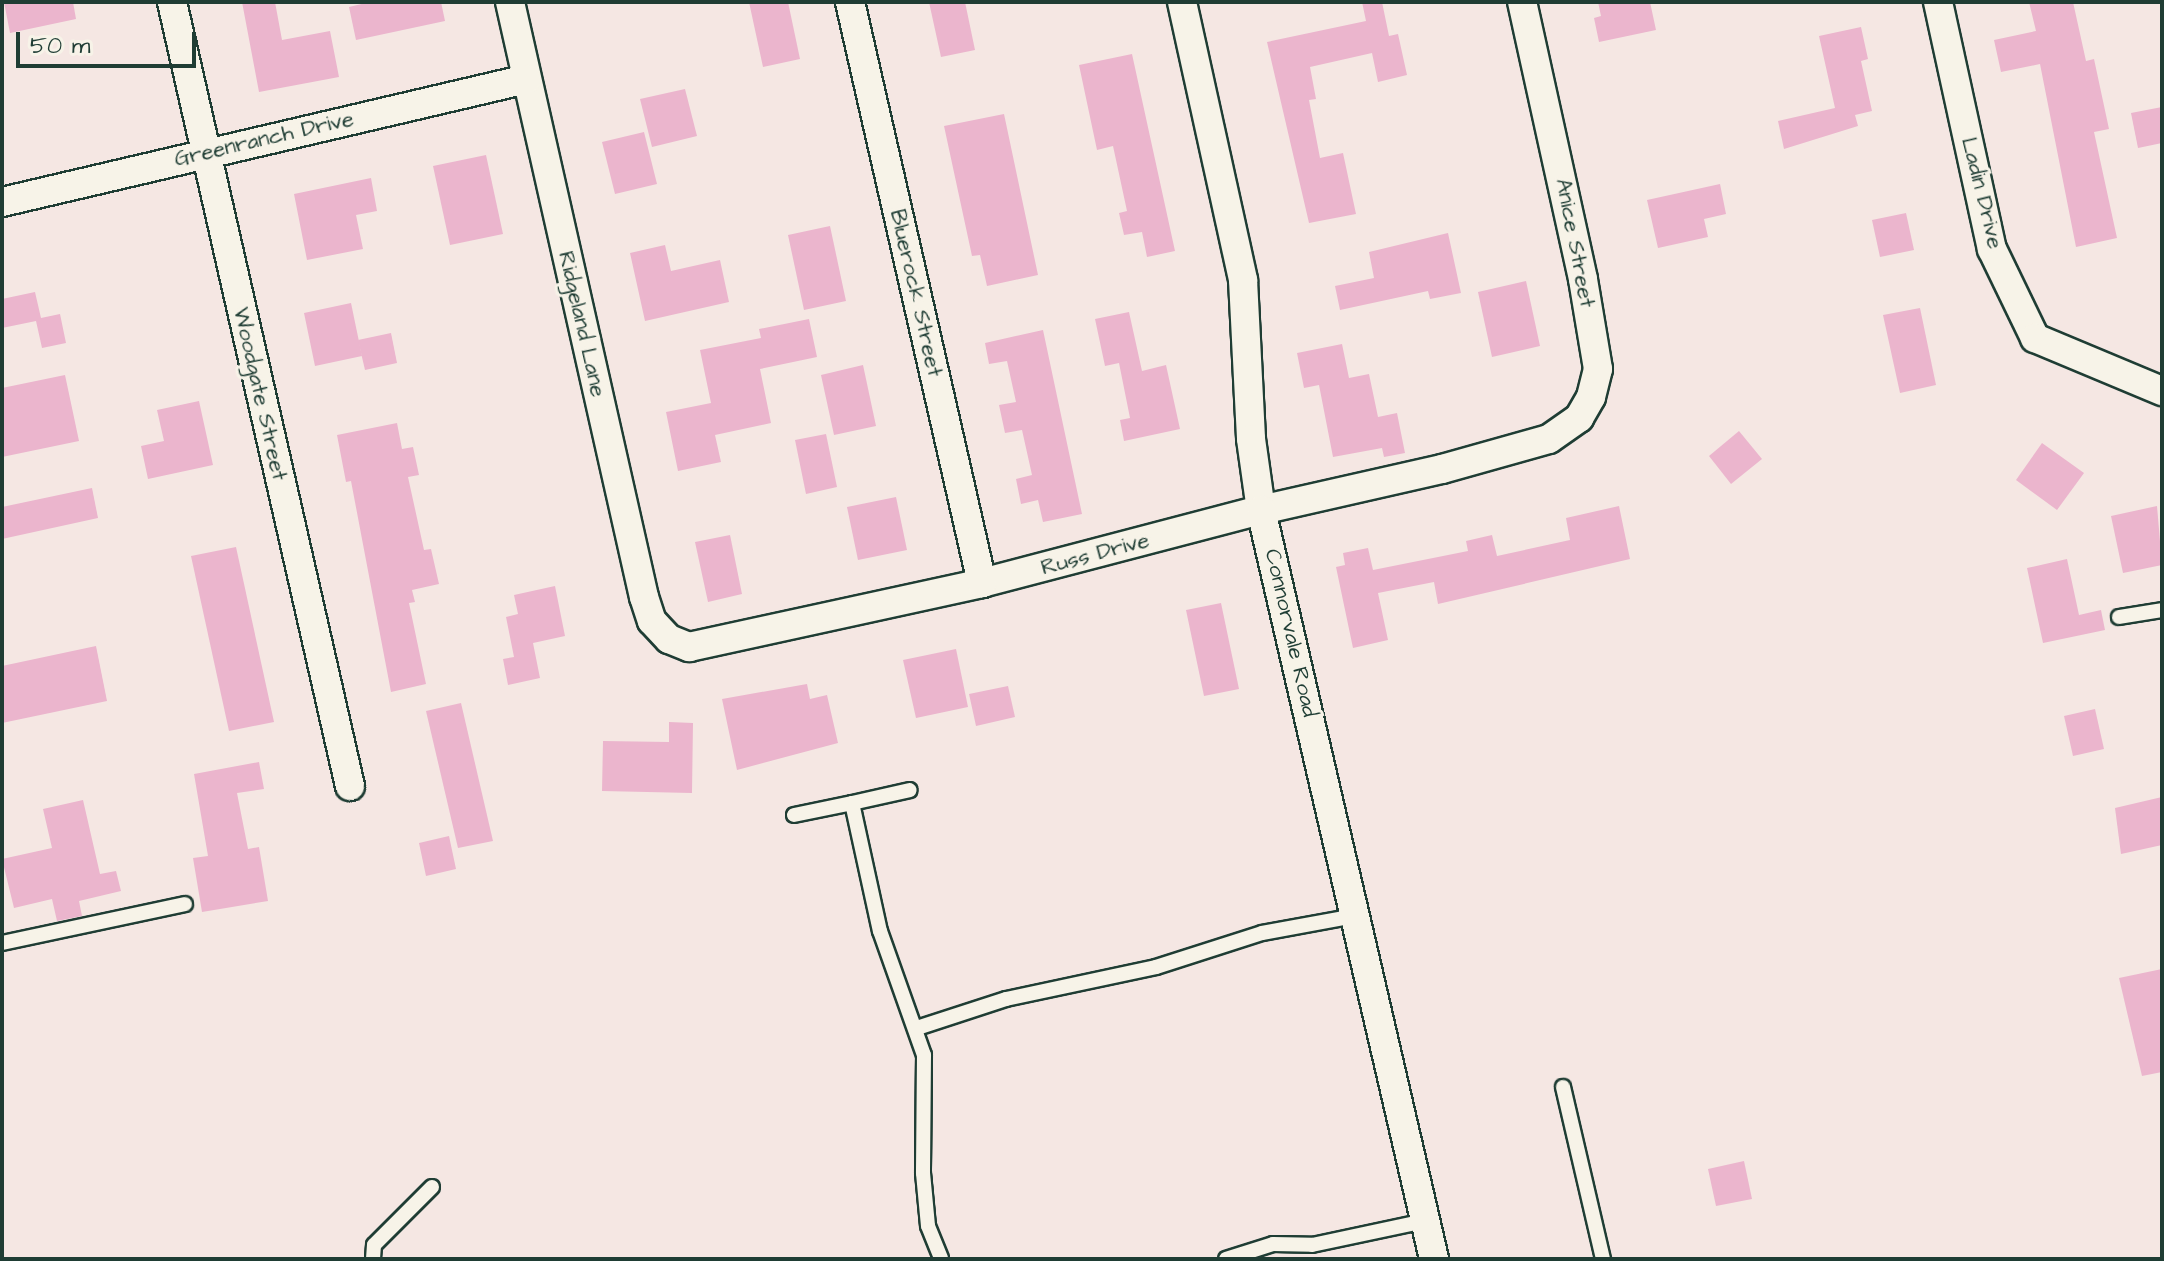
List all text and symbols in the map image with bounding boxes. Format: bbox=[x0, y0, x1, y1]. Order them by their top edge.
scale bar bbox=[20, 16, 200, 66]
text: 50 m bbox=[30, 29, 90, 63]
street label: Greenranch Drive bbox=[172, 106, 356, 172]
street label: Ladin Drive bbox=[1955, 135, 2009, 251]
street label: Anice Street bbox=[1550, 176, 1600, 310]
street label: Bluerock Street bbox=[884, 207, 948, 379]
street label: Ridgeland Lane bbox=[552, 249, 612, 399]
street label: Woodgate Street bbox=[227, 305, 293, 483]
street label: Russ Drive bbox=[1038, 527, 1152, 581]
street label: Connorvale Road bbox=[1259, 546, 1323, 720]

